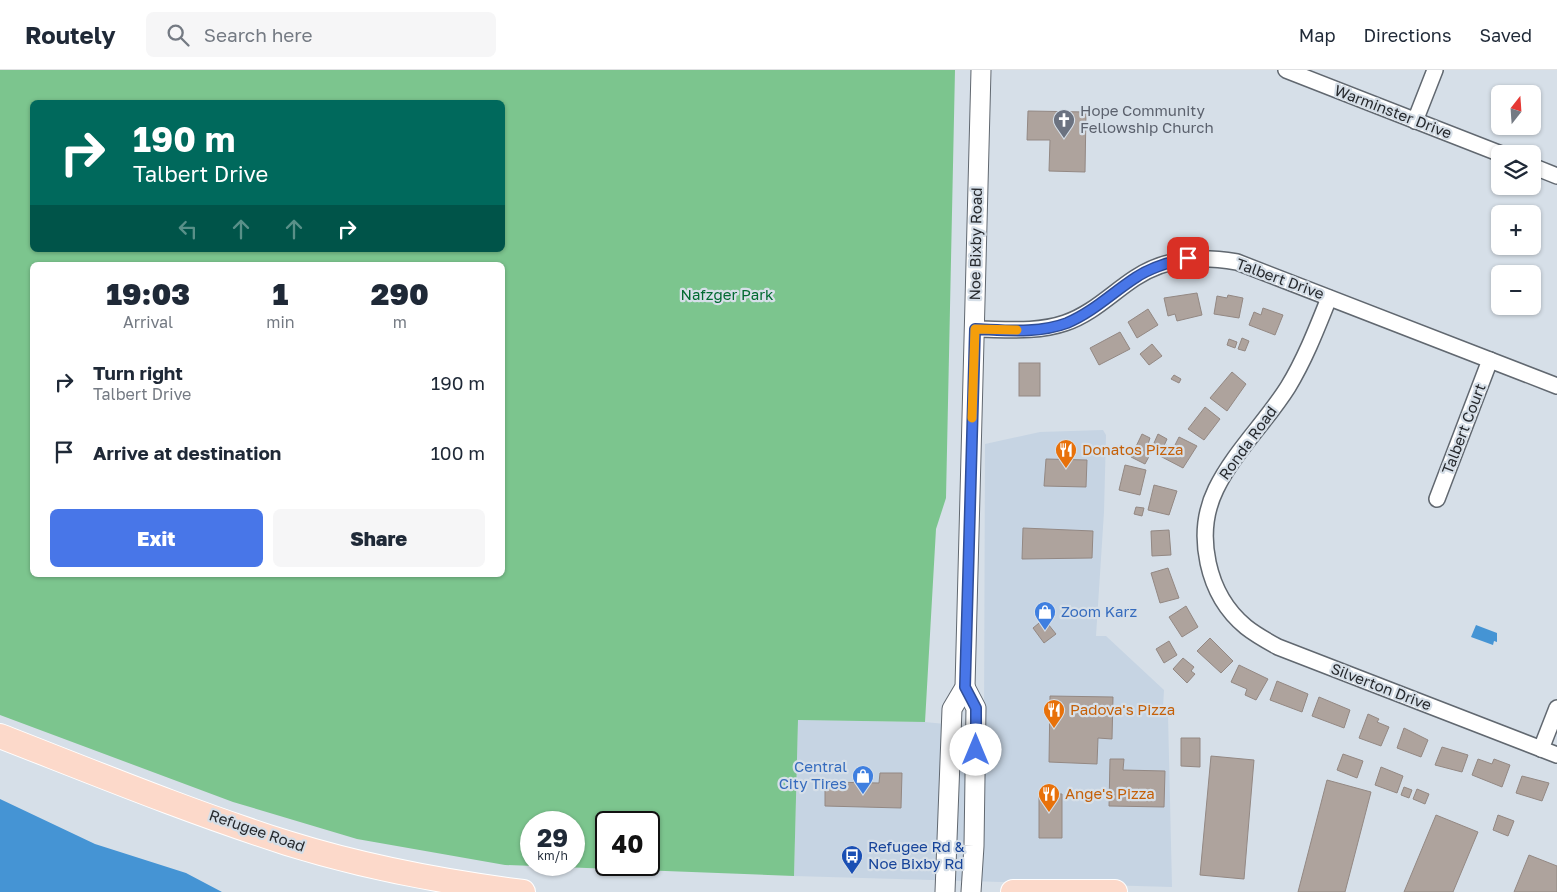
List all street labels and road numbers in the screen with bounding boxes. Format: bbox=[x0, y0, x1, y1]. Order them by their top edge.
street label: Warminster Drive bbox=[1332, 80, 1455, 142]
street label: Noe Bixby Road bbox=[965, 187, 985, 301]
street label: Talbert Drive bbox=[1234, 254, 1327, 302]
street label: Talbert Court bbox=[1438, 381, 1489, 476]
street label: Ronda Road bbox=[1214, 402, 1280, 483]
street label: Silverton Drive bbox=[1329, 659, 1434, 714]
street label: Refugee Road bbox=[207, 805, 308, 855]

